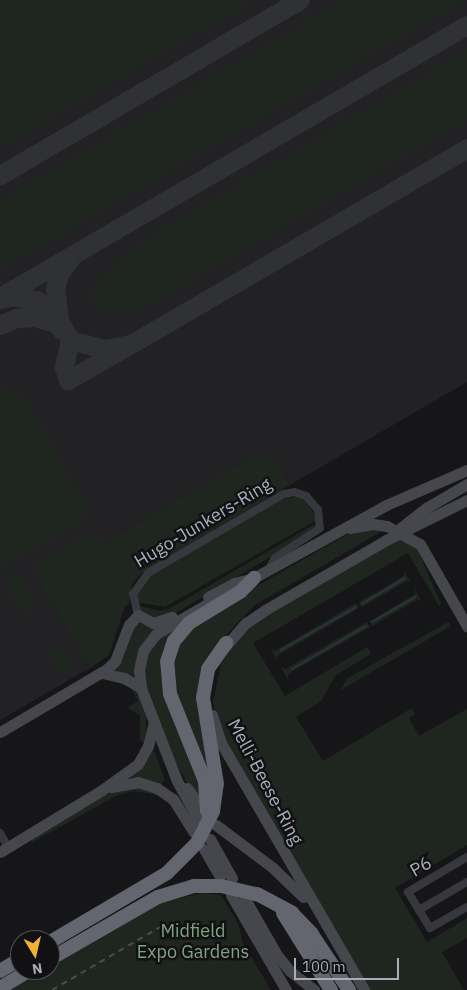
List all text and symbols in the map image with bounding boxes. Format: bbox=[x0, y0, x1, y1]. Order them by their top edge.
street label: Hugo-Junkers-Ring bbox=[131, 474, 275, 572]
street label: Melli-Beese-Ring bbox=[223, 715, 307, 849]
street label: P6 bbox=[406, 852, 436, 882]
park label: Midfield Expo Gardens bbox=[137, 921, 249, 964]
north arrow bbox=[10, 930, 60, 980]
scale bar bbox=[297, 948, 402, 980]
text: 100 m bbox=[302, 957, 346, 976]
text: N bbox=[31, 959, 44, 979]

